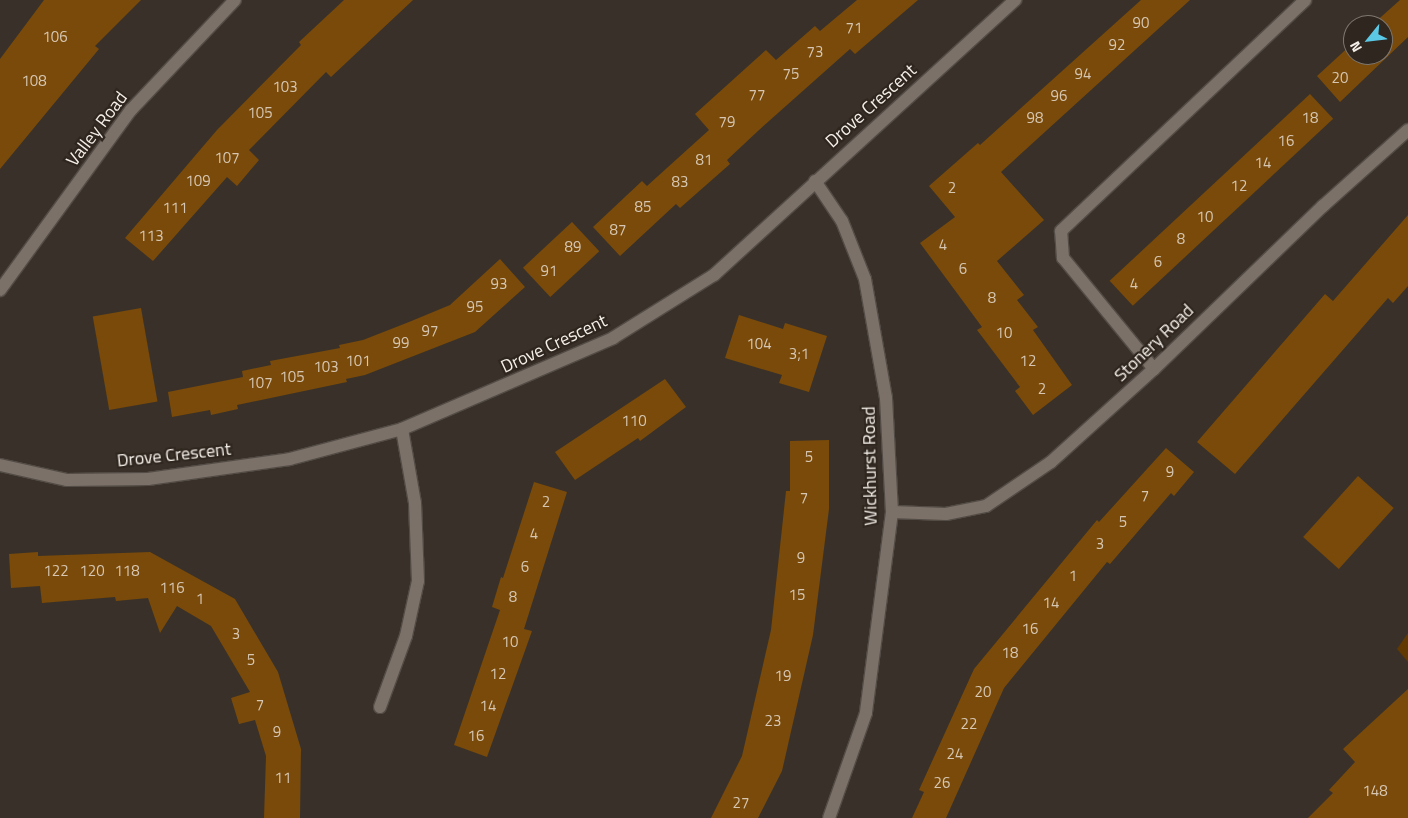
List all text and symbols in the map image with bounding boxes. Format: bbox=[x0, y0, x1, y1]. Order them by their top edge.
house number: 90 bbox=[1133, 14, 1149, 32]
north arrow bbox=[1343, 15, 1393, 65]
house number: 71 bbox=[846, 19, 862, 37]
house number: 106 bbox=[42, 28, 68, 46]
house number: 92 bbox=[1109, 36, 1125, 54]
text: N bbox=[1344, 38, 1367, 56]
house number: 73 bbox=[807, 43, 823, 61]
street label: Drove Crescent bbox=[821, 60, 921, 152]
house number: 75 bbox=[783, 65, 799, 83]
house number: 94 bbox=[1075, 65, 1091, 83]
house number: 20 bbox=[1332, 69, 1348, 87]
house number: 108 bbox=[21, 72, 47, 90]
house number: 103 bbox=[272, 78, 298, 96]
house number: 77 bbox=[749, 86, 765, 104]
street label: Valley Road bbox=[62, 87, 132, 171]
house number: 96 bbox=[1051, 87, 1067, 105]
house number: 105 bbox=[247, 104, 273, 122]
house number: 98 bbox=[1027, 109, 1043, 127]
house number: 18 bbox=[1302, 109, 1318, 127]
house number: 79 bbox=[719, 113, 735, 131]
house number: 16 bbox=[1278, 132, 1294, 150]
house number: 107 bbox=[214, 149, 240, 167]
house number: 81 bbox=[696, 151, 712, 169]
house number: 14 bbox=[1255, 154, 1271, 172]
house number: 109 bbox=[185, 172, 211, 190]
house number: 83 bbox=[672, 173, 688, 191]
house number: 12 bbox=[1231, 177, 1247, 195]
house number: 2 bbox=[948, 179, 956, 197]
house number: 85 bbox=[635, 198, 651, 216]
house number: 111 bbox=[162, 199, 188, 217]
house number: 10 bbox=[1197, 208, 1213, 226]
house number: 87 bbox=[610, 221, 626, 239]
house number: 113 bbox=[138, 227, 164, 245]
house number: 8 bbox=[1177, 230, 1185, 248]
house number: 4 bbox=[939, 236, 947, 254]
house number: 89 bbox=[565, 238, 581, 256]
house number: 6 bbox=[1154, 253, 1162, 271]
house number: 6 bbox=[959, 260, 967, 278]
house number: 91 bbox=[541, 262, 557, 280]
house number: 93 bbox=[491, 275, 507, 293]
house number: 4 bbox=[1130, 275, 1138, 293]
house number: 8 bbox=[988, 289, 996, 307]
house number: 95 bbox=[467, 298, 483, 316]
street label: Stonery Road bbox=[1110, 300, 1198, 386]
street label: Drove Crescent bbox=[498, 310, 610, 378]
house number: 97 bbox=[422, 322, 438, 340]
house number: 10 bbox=[996, 324, 1012, 342]
house number: 99 bbox=[393, 334, 409, 352]
house number: 104 bbox=[746, 335, 772, 353]
house number: 3;1 bbox=[789, 345, 809, 363]
house number: 101 bbox=[345, 352, 371, 370]
house number: 12 bbox=[1020, 352, 1036, 370]
house number: 103 bbox=[313, 358, 339, 376]
house number: 105 bbox=[279, 368, 305, 386]
house number: 107 bbox=[247, 374, 273, 392]
house number: 2 bbox=[1038, 380, 1046, 398]
street label: Wickhurst Road bbox=[858, 406, 882, 526]
house number: 110 bbox=[621, 412, 647, 430]
street label: Drove Crescent bbox=[116, 438, 232, 472]
house number: 5 bbox=[805, 448, 813, 466]
house number: 9 bbox=[1166, 463, 1174, 481]
house number: 7 bbox=[1141, 487, 1149, 505]
house number: 7 bbox=[800, 489, 808, 507]
house number: 2 bbox=[542, 493, 550, 511]
house number: 5 bbox=[1119, 513, 1127, 531]
house number: 4 bbox=[530, 525, 538, 543]
house number: 3 bbox=[1096, 535, 1104, 553]
house number: 9 bbox=[797, 549, 805, 567]
house number: 6 bbox=[521, 558, 529, 576]
house number: 122 bbox=[43, 562, 69, 580]
house number: 120 bbox=[79, 562, 105, 580]
house number: 118 bbox=[114, 562, 140, 580]
house number: 1 bbox=[1069, 567, 1077, 585]
house number: 116 bbox=[159, 579, 185, 597]
house number: 15 bbox=[789, 586, 805, 604]
house number: 8 bbox=[509, 588, 517, 606]
house number: 1 bbox=[196, 590, 204, 608]
house number: 14 bbox=[1043, 594, 1059, 612]
house number: 16 bbox=[1022, 620, 1038, 638]
house number: 3 bbox=[232, 625, 240, 643]
house number: 10 bbox=[502, 633, 518, 651]
house number: 18 bbox=[1002, 644, 1018, 662]
house number: 5 bbox=[247, 651, 255, 669]
house number: 12 bbox=[490, 665, 506, 683]
house number: 19 bbox=[775, 667, 791, 685]
house number: 20 bbox=[975, 683, 991, 701]
house number: 7 bbox=[256, 696, 264, 714]
house number: 14 bbox=[480, 697, 496, 715]
house number: 23 bbox=[765, 712, 781, 730]
house number: 22 bbox=[961, 715, 977, 733]
house number: 9 bbox=[273, 723, 281, 741]
house number: 16 bbox=[468, 727, 484, 745]
house number: 24 bbox=[947, 745, 963, 763]
house number: 11 bbox=[275, 769, 291, 787]
house number: 26 bbox=[934, 774, 950, 792]
house number: 148 bbox=[1362, 782, 1388, 800]
house number: 27 bbox=[733, 794, 749, 812]

